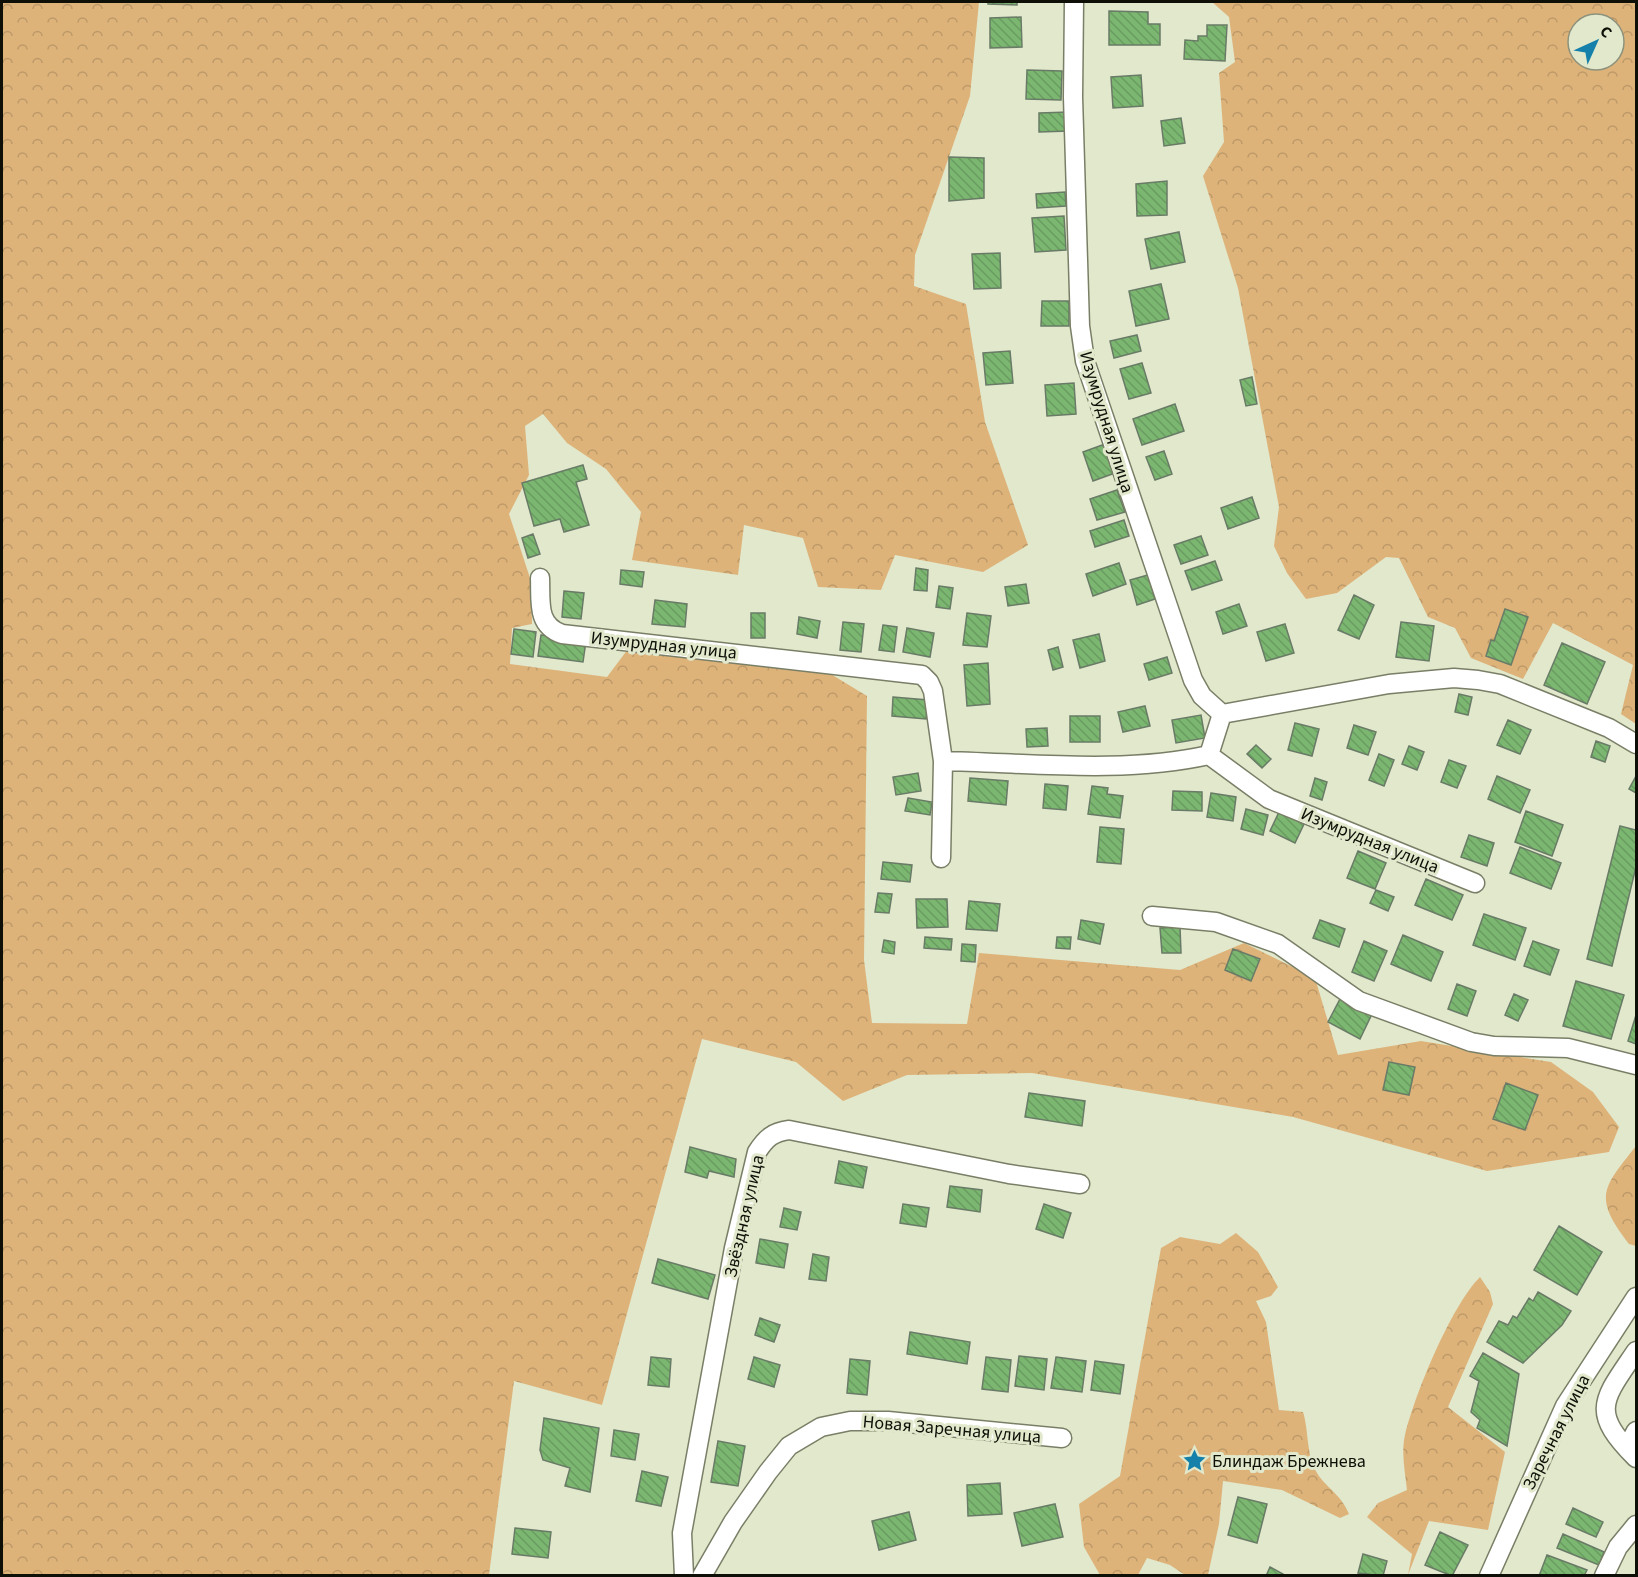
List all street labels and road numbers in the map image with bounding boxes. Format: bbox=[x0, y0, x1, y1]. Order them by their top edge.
street label: Изумрудная улица bbox=[1073, 348, 1140, 496]
street label: Изумрудная улица bbox=[590, 625, 738, 666]
street label: Изумрудная улица bbox=[1297, 801, 1443, 880]
street label: Звёздная улица bbox=[718, 1152, 771, 1280]
street label: Заречная улица bbox=[1517, 1370, 1596, 1494]
street label: Новая Заречная улица bbox=[862, 1409, 1042, 1450]

